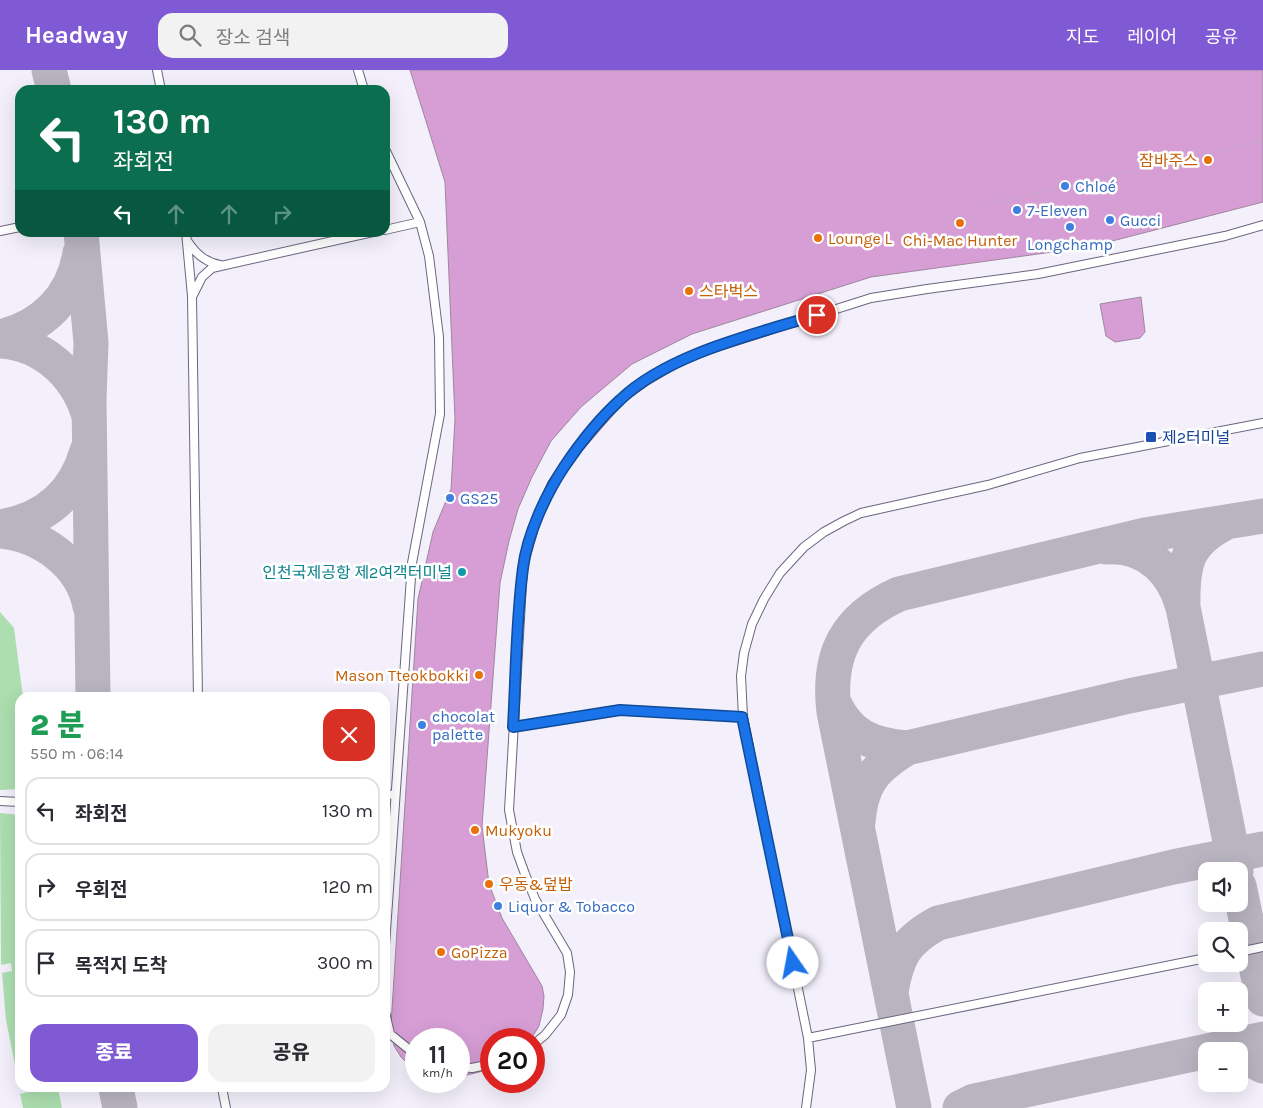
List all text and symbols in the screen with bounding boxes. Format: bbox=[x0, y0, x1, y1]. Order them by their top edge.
search box bbox=[158, 13, 508, 58]
text: Headway bbox=[25, 21, 128, 49]
icon: search bbox=[176, 21, 204, 49]
text: 지도 bbox=[1066, 26, 1099, 48]
text: 레이어 bbox=[1127, 26, 1177, 48]
text: 공유 bbox=[1205, 26, 1238, 48]
text: 장소 검색 bbox=[216, 27, 290, 49]
text: 130 m bbox=[113, 101, 211, 142]
icon: left bbox=[30, 105, 95, 170]
text: 좌회전 bbox=[113, 149, 174, 175]
place label: 잠바주스 bbox=[1139, 151, 1198, 170]
marker: 잠바주스 bbox=[1202, 154, 1214, 166]
place label: Chloé bbox=[1075, 177, 1116, 196]
marker: Chloé bbox=[1059, 180, 1071, 192]
icon: left bbox=[109, 200, 137, 228]
icon: ahead bbox=[162, 200, 190, 228]
icon: ahead bbox=[215, 200, 243, 228]
icon: right bbox=[268, 200, 296, 228]
place label: 7-Eleven bbox=[1027, 201, 1088, 220]
marker: 7-Eleven bbox=[1011, 204, 1023, 216]
place label: Gucci bbox=[1120, 211, 1161, 230]
marker: Gucci bbox=[1104, 214, 1116, 226]
marker: Chi-Mac Hunter bbox=[954, 217, 966, 229]
marker: Longchamp bbox=[1064, 221, 1076, 233]
place label: Lounge L bbox=[828, 229, 893, 248]
place label: Chi-Mac Hunter bbox=[903, 231, 1017, 250]
marker: Lounge L bbox=[812, 232, 824, 244]
place label: Longchamp bbox=[1027, 235, 1113, 254]
place label: 스타벅스 bbox=[699, 282, 758, 301]
marker: 스타벅스 bbox=[683, 285, 695, 297]
pin bbox=[796, 294, 838, 336]
icon: arrive bbox=[803, 301, 831, 329]
place label: 제2터미널 bbox=[1162, 428, 1230, 447]
marker: 제2터미널 bbox=[1144, 430, 1158, 444]
place label: GS25 bbox=[460, 489, 498, 508]
marker: GS25 bbox=[444, 492, 456, 504]
place label: 인천국제공항 제2여객터미널 bbox=[262, 563, 452, 582]
marker: 인천국제공항 제2여객터미널 bbox=[456, 566, 468, 578]
place label: Mason Tteokbokki bbox=[335, 666, 469, 685]
marker: Mason Tteokbokki bbox=[473, 669, 485, 681]
text: 2 분 bbox=[30, 707, 85, 743]
place label: chocolat palette bbox=[432, 707, 495, 744]
button: close bbox=[323, 709, 375, 761]
marker: chocolat palette bbox=[416, 719, 428, 731]
text: 550 m · 06:14 bbox=[30, 744, 123, 763]
icon: left bbox=[32, 797, 60, 825]
text: 130 m bbox=[322, 800, 373, 822]
text: 좌회전 bbox=[75, 803, 127, 825]
place label: Mukyoku bbox=[485, 821, 552, 840]
marker: Mukyoku bbox=[469, 824, 481, 836]
map controls bbox=[1198, 862, 1248, 1092]
button: sound bbox=[1198, 862, 1248, 912]
icon: right bbox=[32, 873, 60, 901]
place label: 우동&덮밥 bbox=[499, 875, 573, 894]
text: 120 m bbox=[322, 876, 373, 898]
marker: 우동&덮밥 bbox=[483, 878, 495, 890]
text: 우회전 bbox=[75, 879, 127, 901]
place label: Liquor & Tobacco bbox=[508, 897, 635, 916]
marker: Liquor & Tobacco bbox=[492, 900, 504, 912]
button: search bbox=[1198, 922, 1248, 972]
position arrow bbox=[766, 936, 818, 988]
place label: GoPizza bbox=[451, 943, 508, 962]
marker: GoPizza bbox=[435, 946, 447, 958]
icon: arrive bbox=[32, 949, 60, 977]
text: 300 m bbox=[317, 952, 373, 974]
text: 목적지 도착 bbox=[75, 955, 167, 977]
button: + bbox=[1198, 982, 1248, 1032]
button: 종료 bbox=[30, 1024, 198, 1082]
button: 공유 bbox=[208, 1024, 375, 1082]
speed limit sign: 20 bbox=[480, 1028, 545, 1093]
text: 11 bbox=[429, 1040, 446, 1069]
button: − bbox=[1198, 1042, 1248, 1092]
text: km/h bbox=[422, 1066, 453, 1080]

